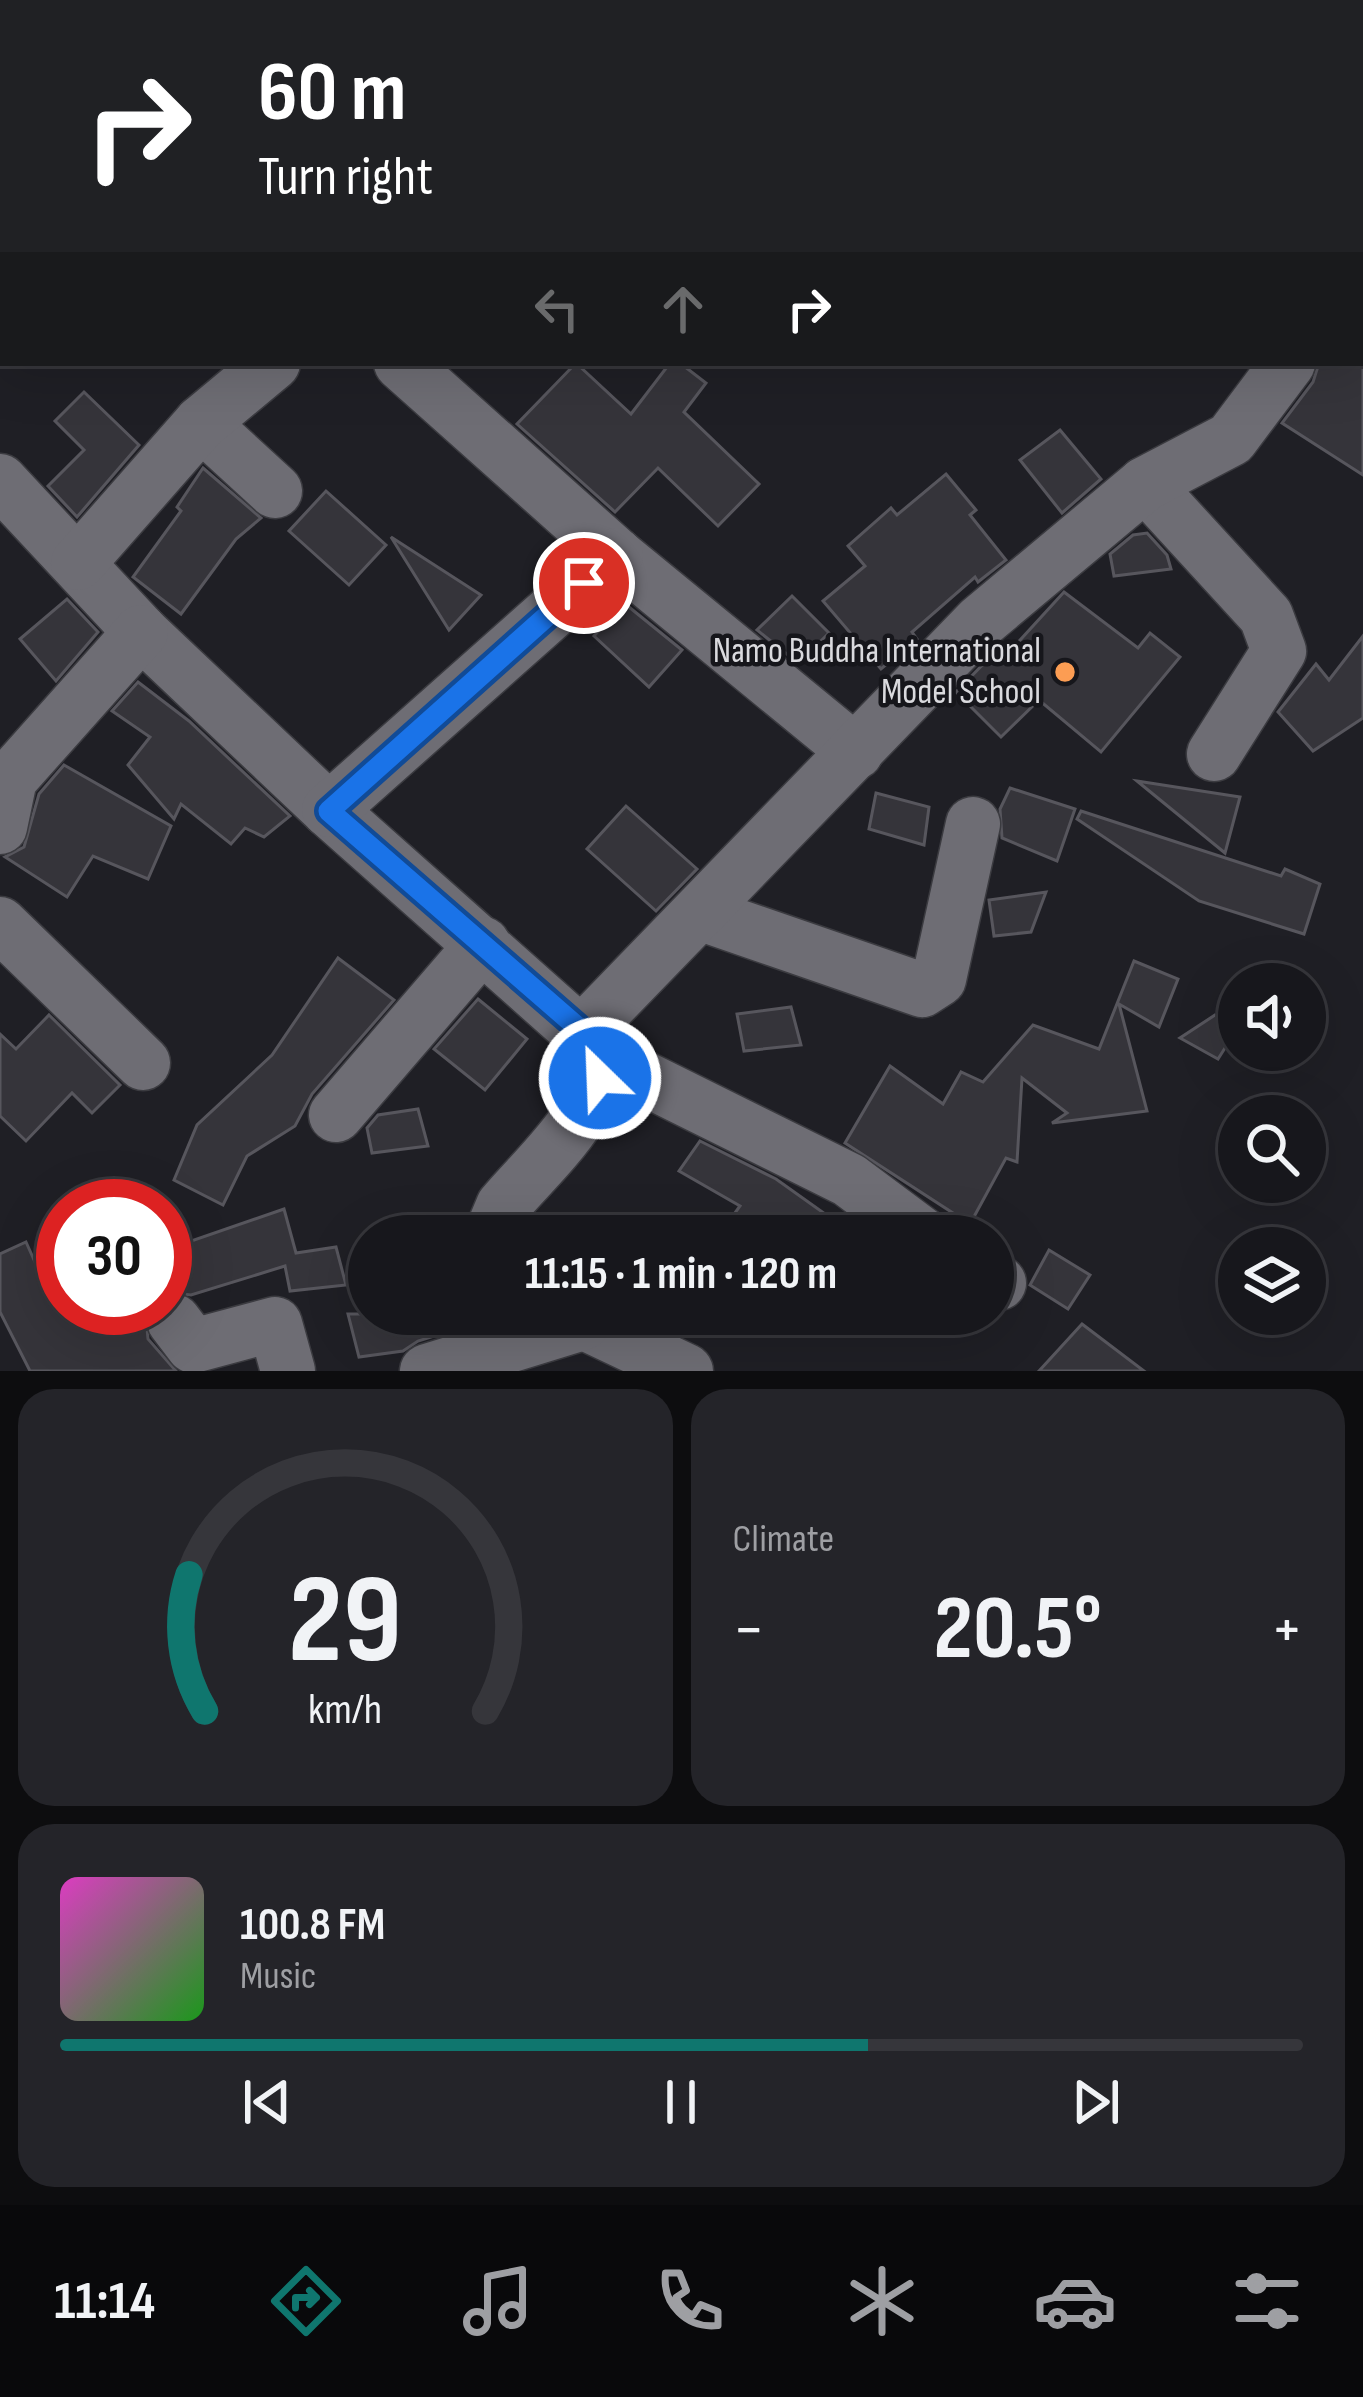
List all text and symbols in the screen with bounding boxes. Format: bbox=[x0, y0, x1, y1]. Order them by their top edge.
text: 60 m bbox=[258, 43, 406, 144]
icon: right bbox=[60, 48, 216, 204]
text: Turn right bbox=[258, 145, 433, 210]
icon: left bbox=[524, 276, 590, 342]
icon: ahead bbox=[650, 276, 716, 342]
icon: right bbox=[776, 276, 842, 342]
pin bbox=[533, 532, 635, 634]
icon: arrive bbox=[551, 550, 617, 616]
place label: Namo Buddha International Model School bbox=[713, 630, 1041, 714]
marker: Namo Buddha International Model School bbox=[1052, 659, 1078, 685]
map controls bbox=[1218, 963, 1326, 1335]
button: sound bbox=[1218, 963, 1326, 1071]
position arrow bbox=[537, 1015, 663, 1141]
button: search bbox=[1218, 1095, 1326, 1203]
speed limit sign: 30 bbox=[36, 1179, 192, 1335]
button: layers bbox=[1218, 1227, 1326, 1335]
text: 11:15 · 1 min · 120 m bbox=[525, 1247, 837, 1302]
text: Climate bbox=[733, 1516, 834, 1563]
text: 29 bbox=[288, 1548, 402, 1697]
text: 20.5° bbox=[934, 1576, 1102, 1684]
text: − bbox=[733, 1591, 765, 1670]
text: + bbox=[1271, 1591, 1303, 1670]
text: km/h bbox=[308, 1683, 382, 1735]
text: 100.8 FM bbox=[240, 1898, 385, 1953]
text: Music bbox=[240, 1953, 316, 2000]
icon: previous bbox=[234, 2069, 300, 2135]
icon: pause bbox=[648, 2069, 714, 2135]
icon: next bbox=[1063, 2069, 1129, 2135]
icon: directions bbox=[264, 2259, 348, 2343]
icon: music bbox=[456, 2259, 540, 2343]
icon: phone bbox=[648, 2259, 732, 2343]
icon: climate bbox=[840, 2259, 924, 2343]
icon: car bbox=[1033, 2259, 1117, 2343]
icon: filters bbox=[1225, 2259, 1309, 2343]
text: 11:14 bbox=[54, 2269, 155, 2334]

